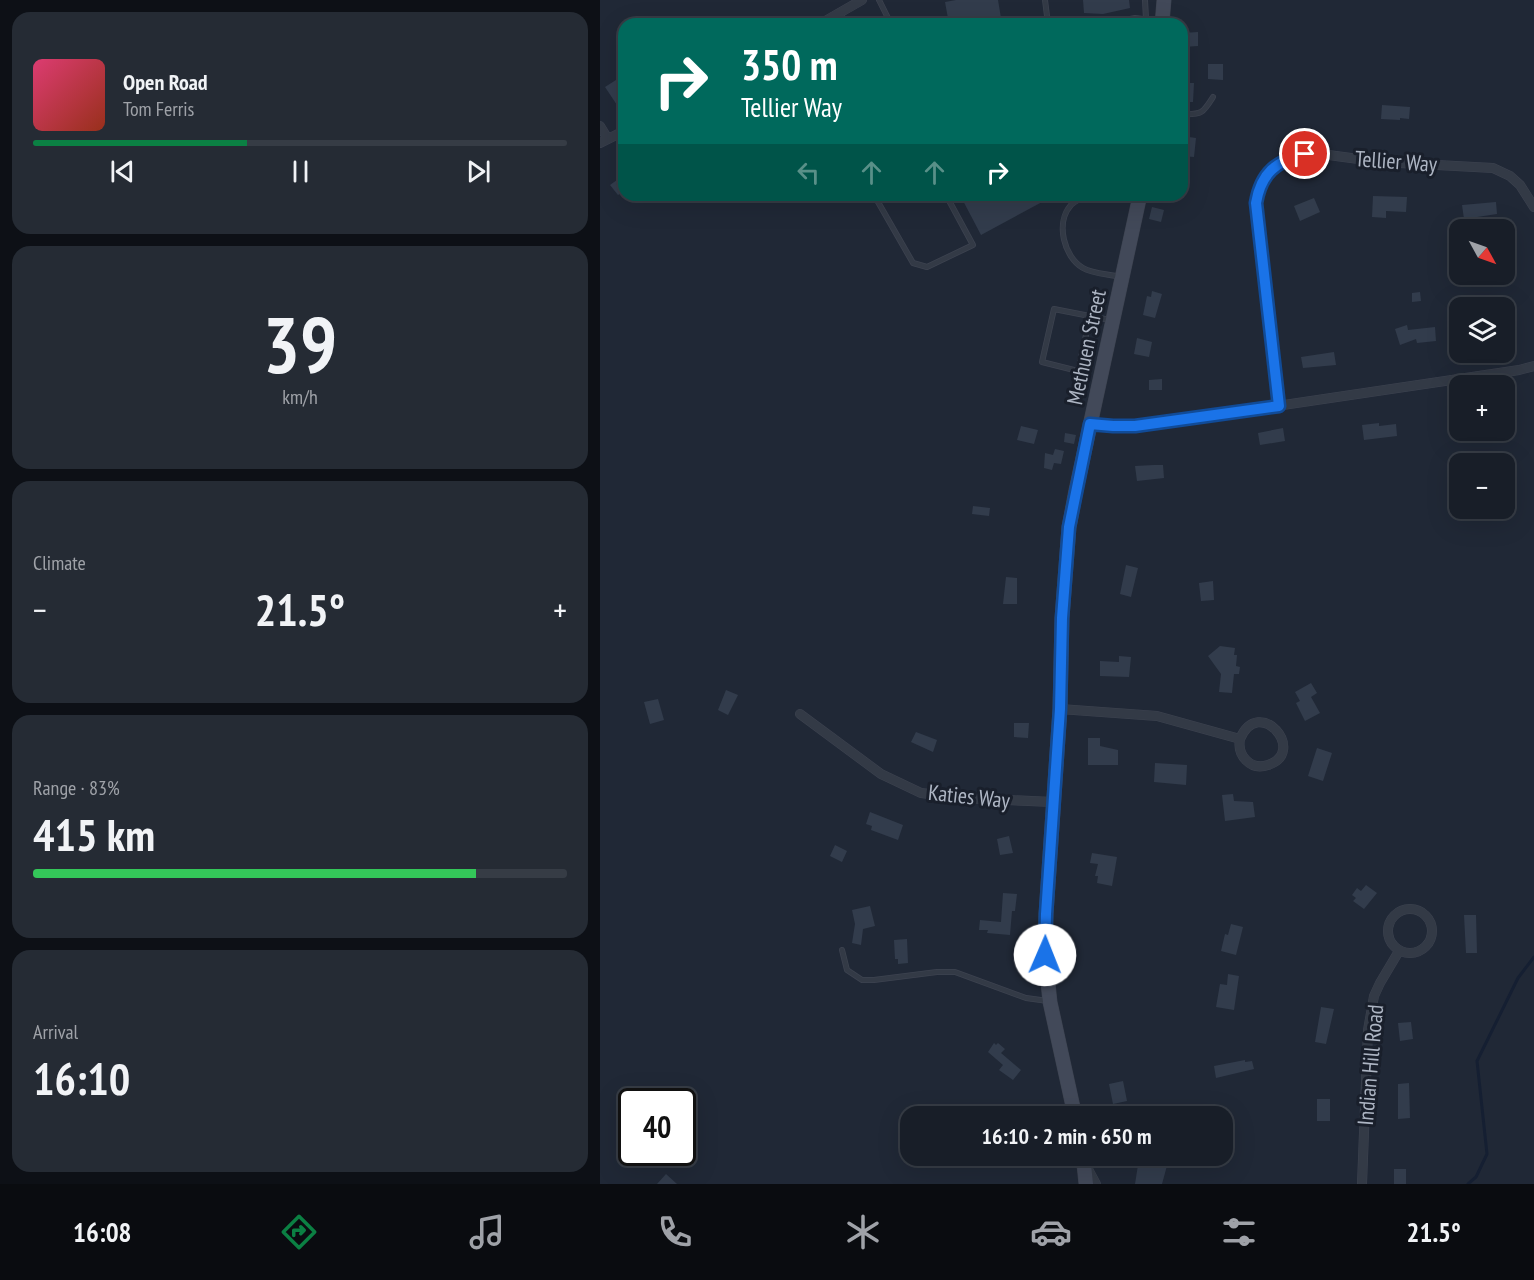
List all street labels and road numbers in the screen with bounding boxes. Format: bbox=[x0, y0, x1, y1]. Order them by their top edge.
street label: Tellier Way bbox=[1354, 144, 1439, 178]
street label: Methuen Street bbox=[1060, 287, 1112, 407]
street label: Katies Way bbox=[927, 778, 1012, 814]
street label: Indian Hill Road bbox=[1351, 1003, 1389, 1127]

